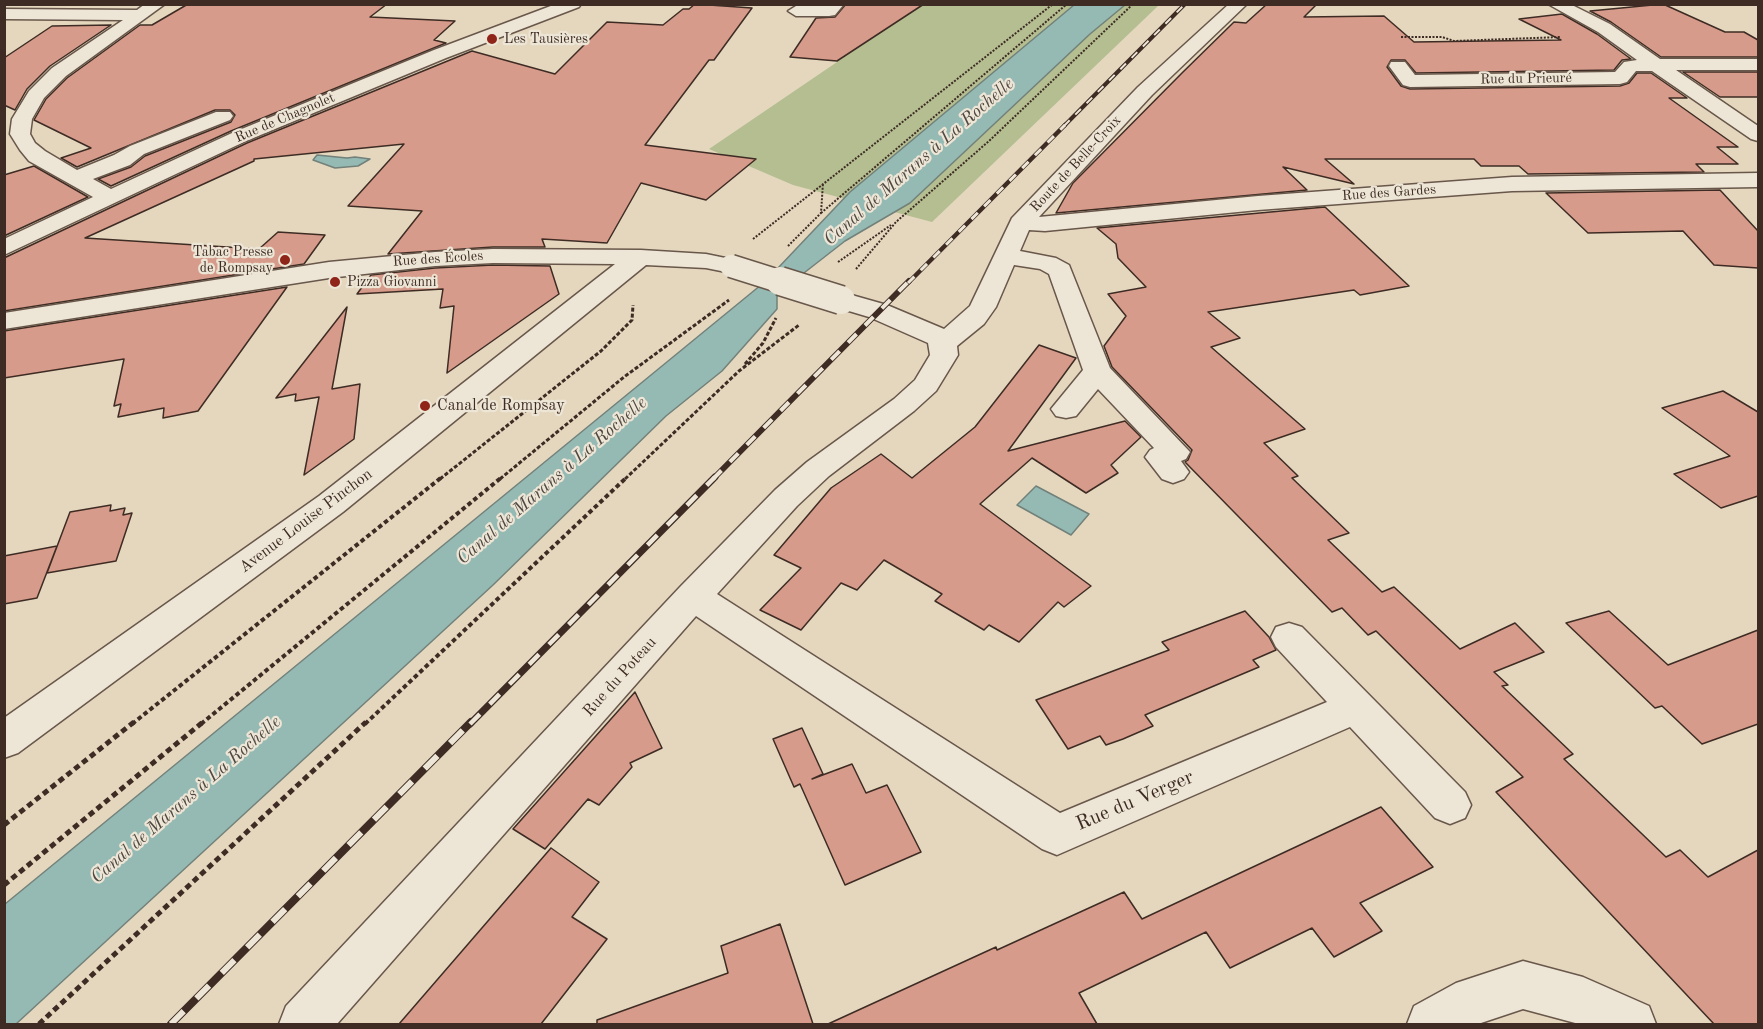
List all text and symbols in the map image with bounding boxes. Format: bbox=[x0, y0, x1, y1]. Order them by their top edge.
place label: Les Tausières bbox=[504, 31, 588, 47]
marker: Les Tausières bbox=[485, 32, 499, 46]
street label: Rue du Prieuré bbox=[1480, 70, 1572, 88]
water label: Canal de Marans à La Rochelle bbox=[820, 74, 1018, 250]
street label: Rue de Chagnolet bbox=[233, 89, 337, 147]
street label: Route de Belle-Croix bbox=[1027, 112, 1125, 216]
street label: Rue des Gardes bbox=[1341, 181, 1437, 205]
place label: Tabac Presse de Rompsay bbox=[192, 244, 273, 276]
street label: Rue des Écoles bbox=[392, 247, 484, 271]
marker: Tabac Presse de Rompsay bbox=[278, 253, 292, 267]
place label: Pizza Giovanni bbox=[347, 274, 436, 290]
marker: Pizza Giovanni bbox=[328, 275, 342, 289]
water label: Canal de Marans à La Rochelle bbox=[453, 393, 651, 569]
place label: Canal de Rompsay bbox=[437, 396, 565, 416]
marker: Canal de Rompsay bbox=[418, 399, 432, 413]
street label: Avenue Louise Pinchon bbox=[236, 465, 376, 577]
street label: Rue du Poteau bbox=[579, 633, 661, 721]
water label: Canal de Marans à La Rochelle bbox=[87, 712, 285, 888]
street label: Rue du Verger bbox=[1072, 765, 1198, 837]

